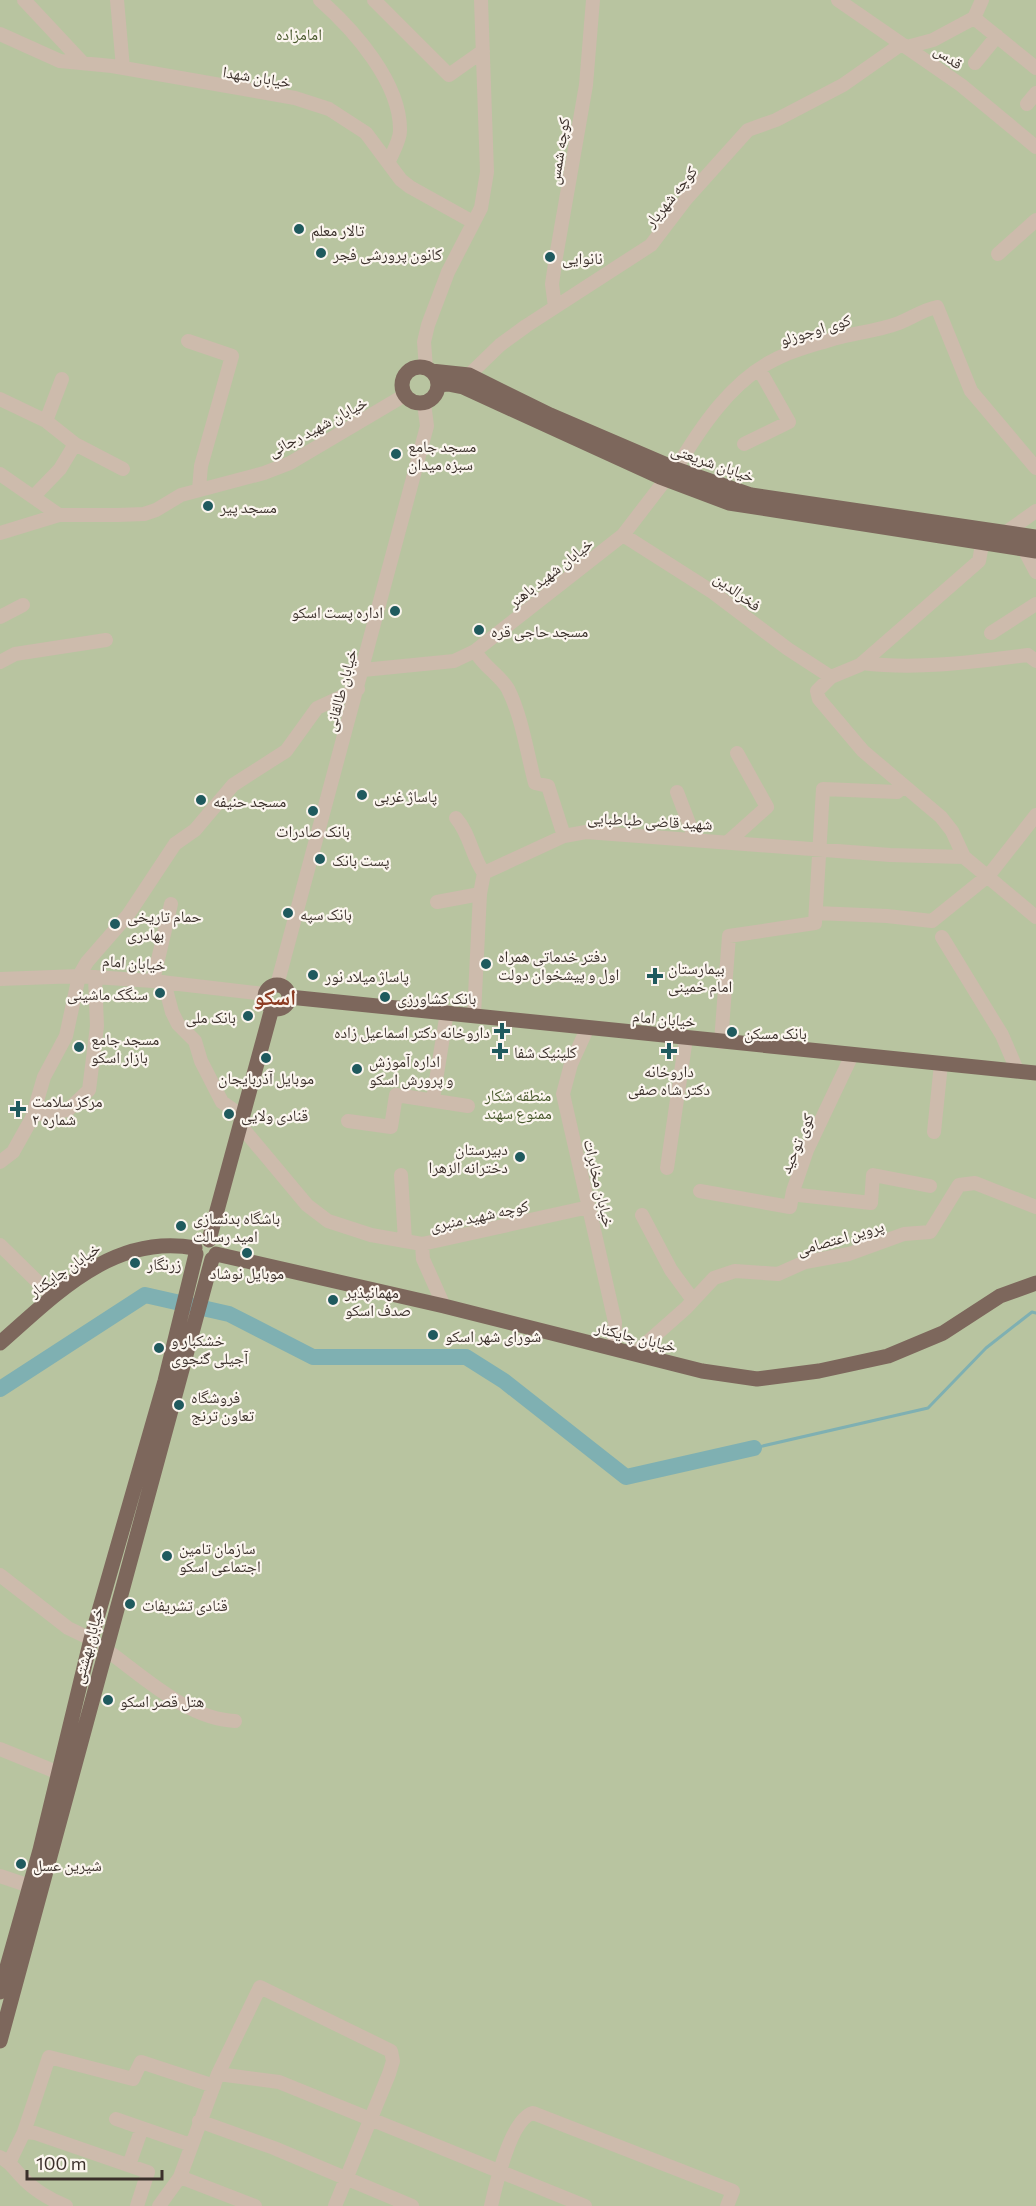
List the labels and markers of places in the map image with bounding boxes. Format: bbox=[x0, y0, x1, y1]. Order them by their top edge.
place label: تالار معلم bbox=[311, 220, 365, 241]
marker: تالار معلم bbox=[292, 222, 306, 236]
place label: کانون پرورشی فجر bbox=[332, 244, 442, 265]
marker: کانون پرورشی فجر bbox=[314, 246, 328, 260]
place label: نانوایی bbox=[562, 248, 603, 269]
marker: نانوایی bbox=[543, 250, 557, 264]
place label: مسجد جامع سبزه میدان bbox=[408, 436, 476, 475]
marker: مسجد جامع سبزه میدان bbox=[389, 447, 403, 461]
place label: مسجد پیر bbox=[219, 497, 277, 517]
marker: مسجد پیر bbox=[201, 499, 215, 513]
place label: اداره پست اسکو bbox=[292, 602, 383, 622]
marker: اداره پست اسکو bbox=[388, 604, 402, 618]
place label: مسجد حاجی قره bbox=[491, 621, 588, 642]
marker: مسجد حاجی قره bbox=[472, 623, 486, 637]
place label: پاساژ غربی bbox=[374, 786, 438, 807]
marker: پاساژ غربی bbox=[355, 788, 369, 802]
place label: مسجد حنیفه bbox=[213, 791, 286, 810]
marker: مسجد حنیفه bbox=[194, 793, 208, 807]
marker: بانک صادرات bbox=[306, 804, 320, 818]
place label: بانک صادرات bbox=[276, 821, 350, 841]
place label: پست بانک bbox=[332, 850, 390, 870]
marker: پست بانک bbox=[313, 852, 327, 866]
place label: بانک سپه bbox=[300, 904, 352, 924]
place label: حمام تاریخی بهادری bbox=[127, 906, 202, 945]
marker: بانک سپه bbox=[281, 906, 295, 920]
marker: حمام تاریخی بهادری bbox=[108, 917, 122, 931]
place label: دفتر خدماتی همراه اول و پیشخوان دولت bbox=[498, 946, 619, 985]
marker: دفتر خدماتی همراه اول و پیشخوان دولت bbox=[479, 957, 493, 971]
place label: بیمارستان امام خمینی bbox=[668, 958, 732, 997]
place label: پاساژ میلاد نور bbox=[324, 966, 409, 986]
marker: بیمارستان امام خمینی bbox=[646, 967, 664, 985]
marker: پاساژ میلاد نور bbox=[306, 968, 320, 982]
place label: سنگک ماشینی bbox=[67, 984, 148, 1005]
marker: سنگک ماشینی bbox=[153, 986, 167, 1000]
place label: بانک کشاورزی bbox=[397, 988, 476, 1009]
marker: بانک کشاورزی bbox=[378, 990, 392, 1004]
place label: بانک ملی bbox=[185, 1007, 236, 1028]
marker: بانک ملی bbox=[241, 1009, 255, 1023]
place label: داروخانه دکتر اسماعیل زاده bbox=[334, 1022, 490, 1043]
place label: بانک مسکن bbox=[744, 1023, 807, 1044]
marker: داروخانه دکتر اسماعیل زاده bbox=[495, 1024, 509, 1038]
marker: بانک مسکن bbox=[725, 1025, 739, 1039]
place label: مسجد جامع بازار اسکو bbox=[91, 1029, 159, 1067]
marker: مسجد جامع بازار اسکو bbox=[72, 1040, 86, 1054]
marker: کلینیک شفا bbox=[491, 1042, 509, 1060]
place label: کلینیک شفا bbox=[514, 1042, 577, 1061]
marker: داروخانه دکتر شاه صفی bbox=[662, 1044, 676, 1058]
marker: موبایل آذربایجان bbox=[259, 1051, 273, 1065]
place label: اداره آموزش و پرورش اسکو bbox=[369, 1051, 454, 1090]
place label: داروخانه دکتر شاه صفی bbox=[628, 1061, 710, 1100]
marker: اداره آموزش و پرورش اسکو bbox=[350, 1062, 364, 1076]
place label: موبایل آذربایجان bbox=[218, 1068, 314, 1089]
place label: مرکز سلامت شماره ۲ bbox=[32, 1091, 103, 1129]
marker: مرکز سلامت شماره ۲ bbox=[9, 1100, 27, 1118]
place label: قنادی ولایی bbox=[241, 1105, 308, 1126]
marker: قنادی ولایی bbox=[222, 1107, 236, 1121]
place label: دبیرستان دخترانه الزهرا bbox=[428, 1139, 508, 1177]
marker: دبیرستان دخترانه الزهرا bbox=[513, 1150, 527, 1164]
place label: باشگاه بدنسازی امید رسالت bbox=[193, 1208, 280, 1246]
marker: باشگاه بدنسازی امید رسالت bbox=[174, 1219, 188, 1233]
marker: موبایل نوشاد bbox=[240, 1246, 254, 1260]
place label: زرنگار bbox=[146, 1254, 181, 1274]
marker: زرنگار bbox=[128, 1256, 142, 1270]
place label: موبایل نوشاد bbox=[210, 1263, 284, 1284]
place label: مهمانپذیر صدف اسکو bbox=[344, 1282, 411, 1320]
marker: مهمانپذیر صدف اسکو bbox=[326, 1293, 340, 1307]
place label: شورای شهر اسکو bbox=[445, 1326, 541, 1347]
marker: شورای شهر اسکو bbox=[426, 1328, 440, 1342]
place label: خشکبار و آجیلی گنجوی bbox=[171, 1330, 249, 1369]
marker: خشکبار و آجیلی گنجوی bbox=[152, 1341, 166, 1355]
place label: فروشگاه تعاون ترنج bbox=[191, 1387, 254, 1426]
marker: فروشگاه تعاون ترنج bbox=[172, 1398, 186, 1412]
place label: سازمان تامین اجتماعی اسکو bbox=[179, 1538, 261, 1577]
marker: سازمان تامین اجتماعی اسکو bbox=[160, 1549, 174, 1563]
place label: قنادی تشریفات bbox=[142, 1595, 228, 1616]
marker: قنادی تشریفات bbox=[123, 1597, 137, 1611]
place label: هتل قصر اسکو bbox=[120, 1691, 204, 1712]
marker: هتل قصر اسکو bbox=[101, 1693, 115, 1707]
place label: شیرین عسل bbox=[33, 1855, 102, 1876]
marker: شیرین عسل bbox=[14, 1857, 28, 1871]

